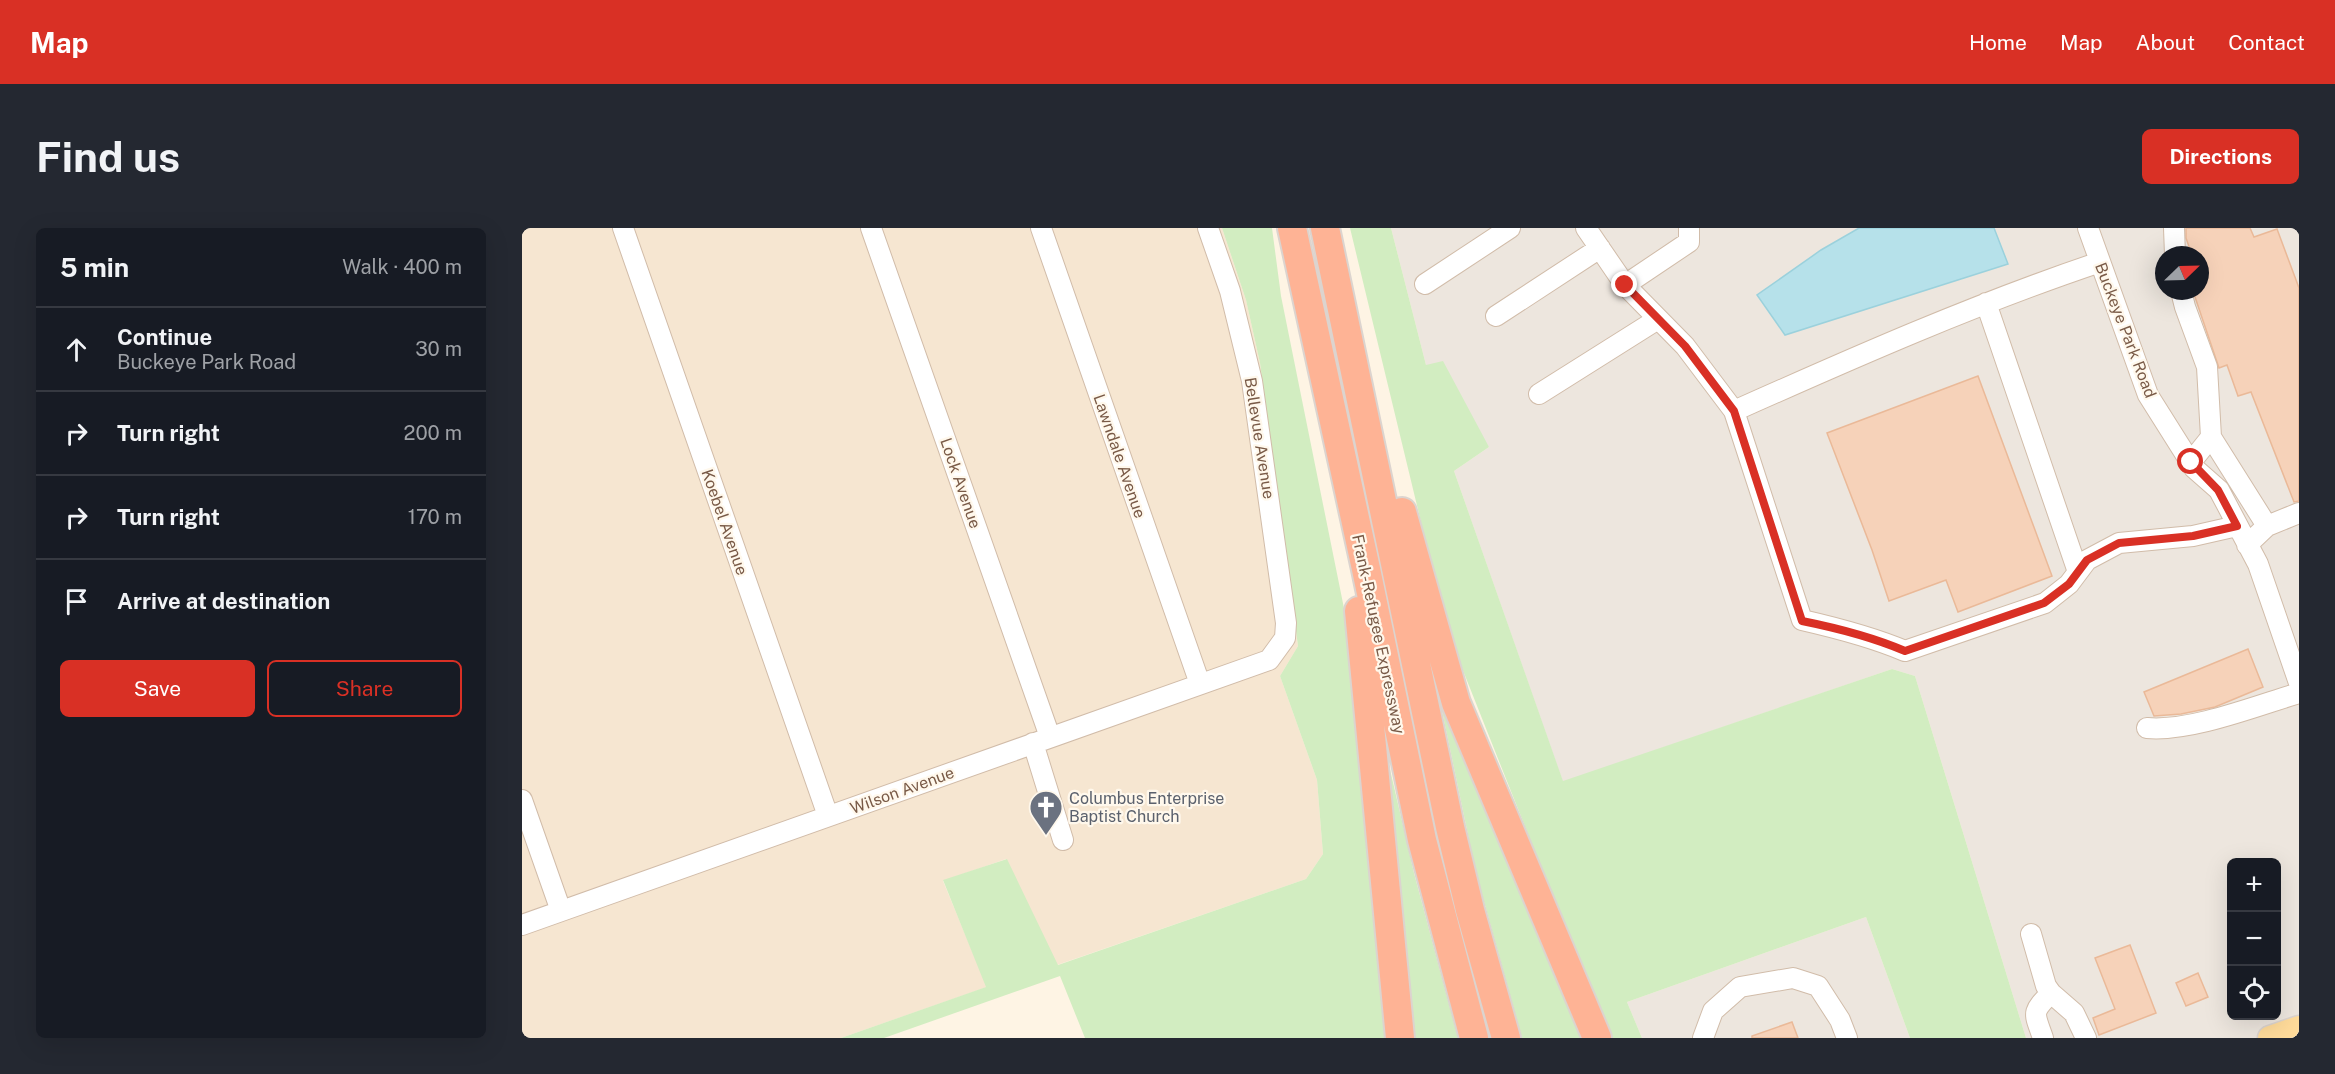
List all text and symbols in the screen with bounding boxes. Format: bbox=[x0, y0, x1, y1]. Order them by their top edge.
text: Map bbox=[30, 26, 89, 59]
text: Home bbox=[1969, 30, 2027, 55]
text: Map bbox=[2060, 30, 2103, 55]
text: About bbox=[2136, 30, 2195, 55]
text: Contact bbox=[2228, 30, 2305, 55]
button: Directions bbox=[2142, 129, 2299, 184]
text: Find us bbox=[36, 132, 180, 181]
north arrow bbox=[2155, 246, 2209, 300]
text: 5 min bbox=[60, 252, 129, 283]
text: Walk · 400 m bbox=[342, 255, 462, 279]
street label: Buckeye Park Road bbox=[2091, 260, 2160, 400]
route end bbox=[1611, 271, 1637, 297]
text: Continue bbox=[117, 324, 212, 350]
icon: ahead bbox=[60, 333, 93, 366]
text: 30 m bbox=[415, 337, 462, 361]
text: Buckeye Park Road bbox=[117, 350, 296, 374]
street label: Bellevue Avenue bbox=[1241, 376, 1279, 500]
street label: Lawndale Avenue bbox=[1089, 392, 1150, 521]
icon: right bbox=[60, 417, 93, 450]
text: Turn right bbox=[117, 420, 220, 446]
text: 200 m bbox=[404, 421, 462, 445]
street label: Lock Avenue bbox=[936, 435, 985, 531]
route start bbox=[2177, 448, 2203, 474]
street label: Koebel Avenue bbox=[697, 467, 752, 578]
icon: right bbox=[60, 501, 93, 534]
text: Turn right bbox=[117, 504, 220, 530]
text: 170 m bbox=[408, 505, 462, 529]
street label: Frank-Refugee Expressway bbox=[1348, 533, 1409, 736]
icon: arrive bbox=[60, 585, 93, 618]
text: Arrive at destination bbox=[117, 588, 330, 614]
button: Save bbox=[60, 660, 255, 717]
button: Share bbox=[267, 660, 462, 717]
street label: Wilson Avenue bbox=[848, 763, 957, 818]
church icon: Columbus Enterprise Baptist Church bbox=[1028, 789, 1064, 836]
place label: Columbus Enterprise Baptist Church bbox=[1069, 789, 1224, 826]
map controls bbox=[2227, 858, 2281, 1020]
button: + bbox=[2227, 858, 2281, 912]
button: − bbox=[2227, 912, 2281, 966]
button: locate bbox=[2227, 966, 2281, 1020]

